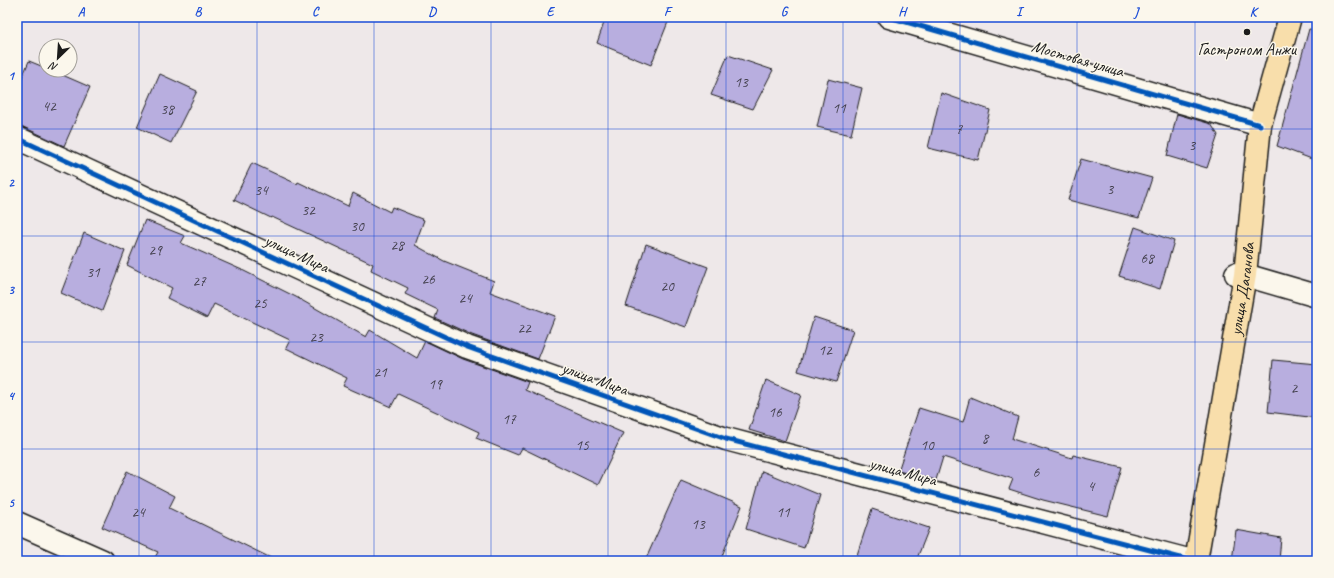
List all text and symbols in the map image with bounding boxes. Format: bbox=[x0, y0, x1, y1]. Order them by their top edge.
text: A bbox=[78, 4, 86, 20]
text: B bbox=[195, 4, 203, 20]
text: C bbox=[312, 4, 320, 20]
text: D bbox=[428, 4, 437, 20]
text: E bbox=[547, 4, 556, 20]
text: F bbox=[664, 4, 673, 20]
text: G bbox=[781, 4, 789, 20]
text: H bbox=[898, 4, 908, 20]
text: I bbox=[1016, 4, 1025, 20]
text: J bbox=[1133, 4, 1140, 20]
text: K bbox=[1250, 4, 1260, 20]
marker: Гастроном Анжи bbox=[1242, 27, 1252, 37]
street label: Мостовая улица bbox=[1029, 35, 1128, 82]
north arrow bbox=[38, 38, 78, 78]
place label: Гастроном Анжи bbox=[1198, 39, 1298, 60]
text: N bbox=[46, 58, 60, 75]
text: 1 bbox=[8, 68, 16, 84]
house number: 13 bbox=[734, 73, 749, 92]
house number: 42 bbox=[42, 97, 57, 116]
house number: 11 bbox=[832, 99, 847, 118]
house number: 38 bbox=[160, 100, 175, 119]
house number: 7 bbox=[956, 120, 964, 139]
house number: 3 bbox=[1189, 136, 1197, 155]
text: 2 bbox=[8, 175, 15, 191]
house number: 3 bbox=[1107, 180, 1115, 199]
house number: 34 bbox=[254, 181, 269, 200]
house number: 32 bbox=[301, 201, 316, 220]
house number: 30 bbox=[350, 217, 365, 236]
street label: улица Мира bbox=[260, 229, 333, 278]
house number: 28 bbox=[390, 236, 405, 255]
street label: улица Даганова bbox=[1225, 240, 1259, 338]
house number: 29 bbox=[148, 241, 163, 260]
house number: 68 bbox=[1140, 249, 1155, 268]
house number: 31 bbox=[86, 263, 101, 282]
house number: 26 bbox=[421, 270, 436, 289]
house number: 27 bbox=[192, 272, 207, 291]
house number: 20 bbox=[660, 277, 675, 296]
text: 3 bbox=[8, 282, 15, 298]
house number: 24 bbox=[458, 289, 473, 308]
house number: 25 bbox=[253, 294, 268, 313]
house number: 22 bbox=[517, 319, 532, 338]
house number: 23 bbox=[309, 328, 324, 347]
house number: 12 bbox=[818, 341, 833, 360]
street label: улица Мира bbox=[558, 357, 632, 400]
house number: 21 bbox=[373, 363, 388, 382]
house number: 19 bbox=[428, 375, 443, 394]
house number: 2 bbox=[1291, 379, 1299, 398]
text: 4 bbox=[8, 388, 16, 404]
house number: 16 bbox=[768, 403, 783, 422]
house number: 17 bbox=[502, 410, 517, 429]
house number: 8 bbox=[982, 429, 990, 448]
house number: 15 bbox=[575, 436, 590, 455]
house number: 10 bbox=[920, 436, 935, 455]
street label: улица Мира bbox=[866, 452, 940, 491]
house number: 6 bbox=[1033, 463, 1041, 482]
house number: 4 bbox=[1088, 477, 1096, 496]
text: 5 bbox=[8, 495, 15, 511]
house number: 24 bbox=[131, 503, 146, 522]
house number: 11 bbox=[776, 503, 791, 522]
house number: 13 bbox=[691, 515, 706, 534]

